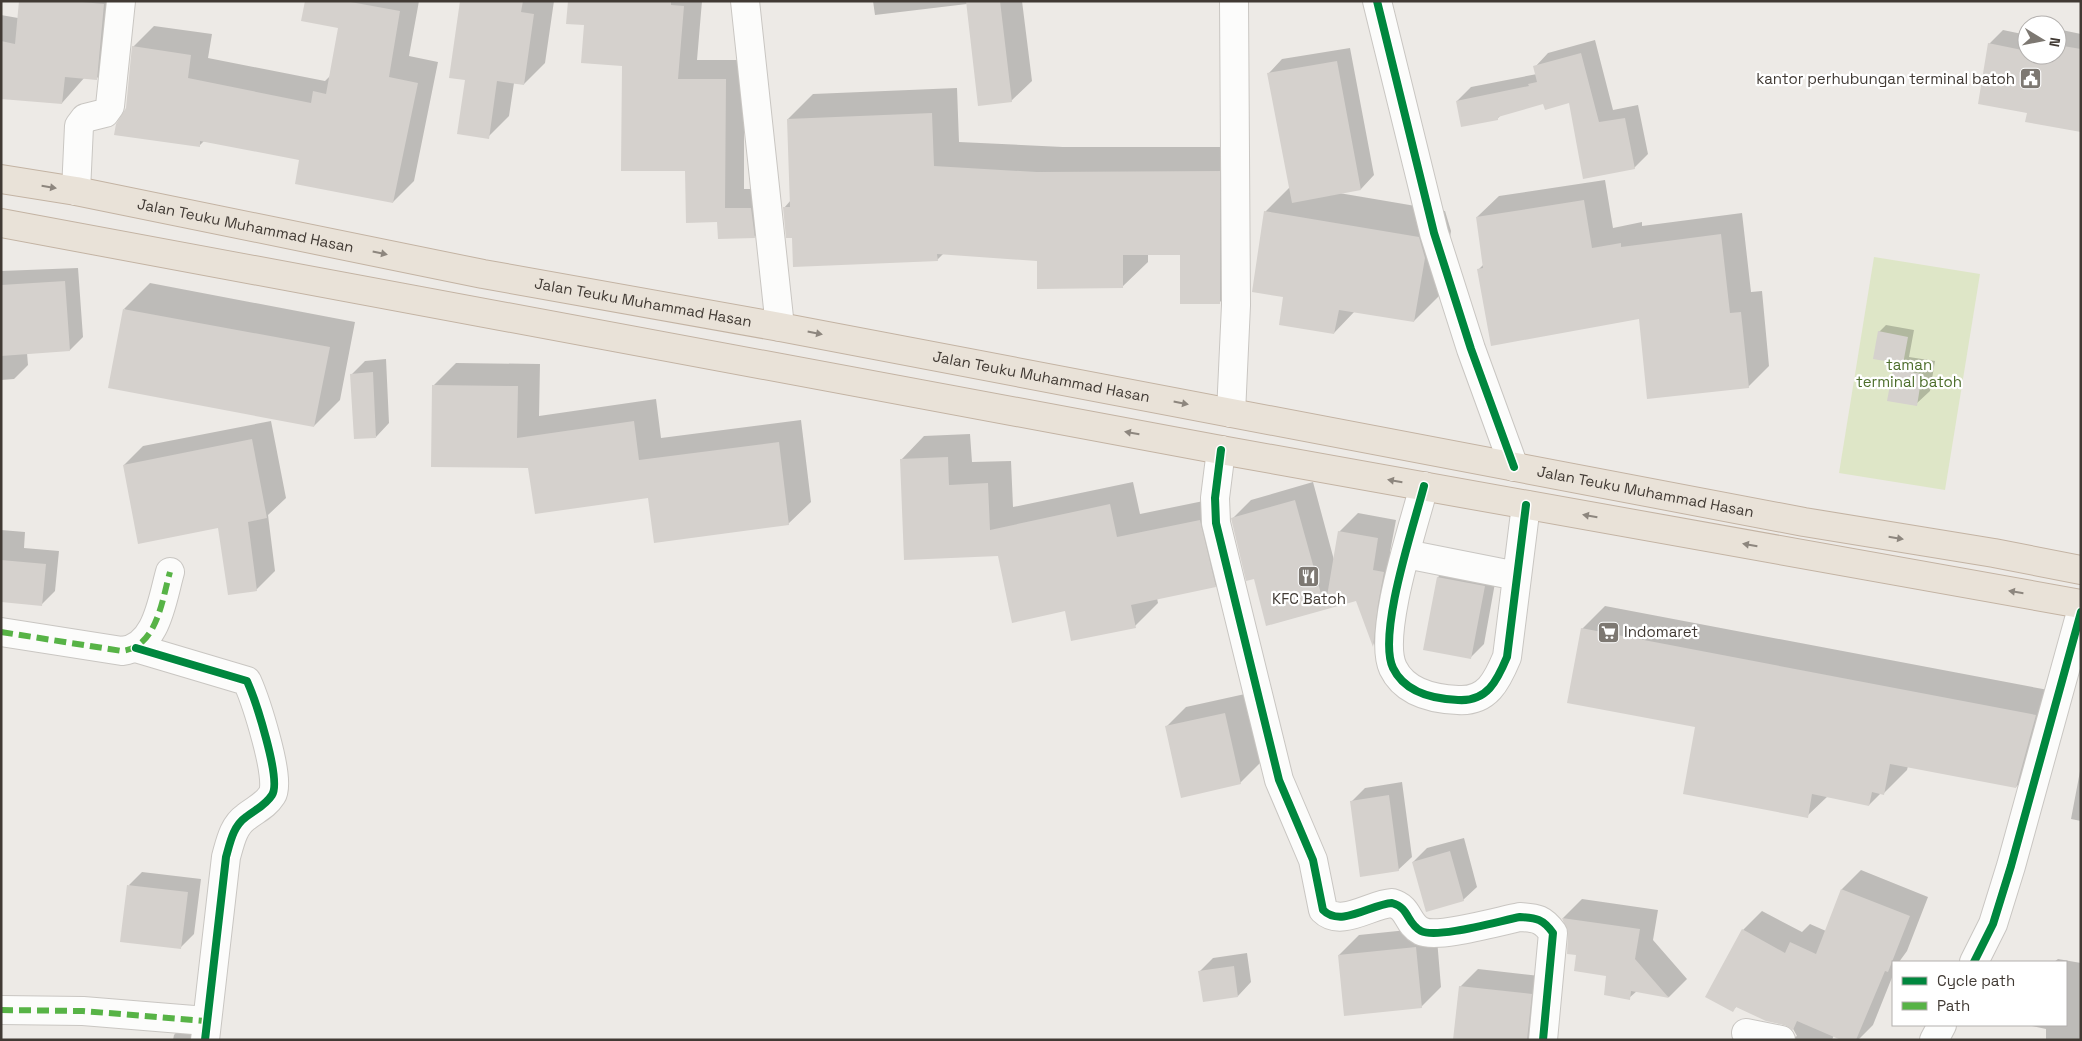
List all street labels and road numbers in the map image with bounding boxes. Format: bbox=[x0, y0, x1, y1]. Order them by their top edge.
street label: Jalan Teuku Muhammad Hasan bbox=[136, 194, 356, 256]
street label: Jalan Teuku Muhammad Hasan bbox=[533, 273, 753, 331]
street label: Jalan Teuku Muhammad Hasan bbox=[931, 346, 1152, 406]
street label: Jalan Teuku Muhammad Hasan bbox=[1535, 461, 1756, 521]

